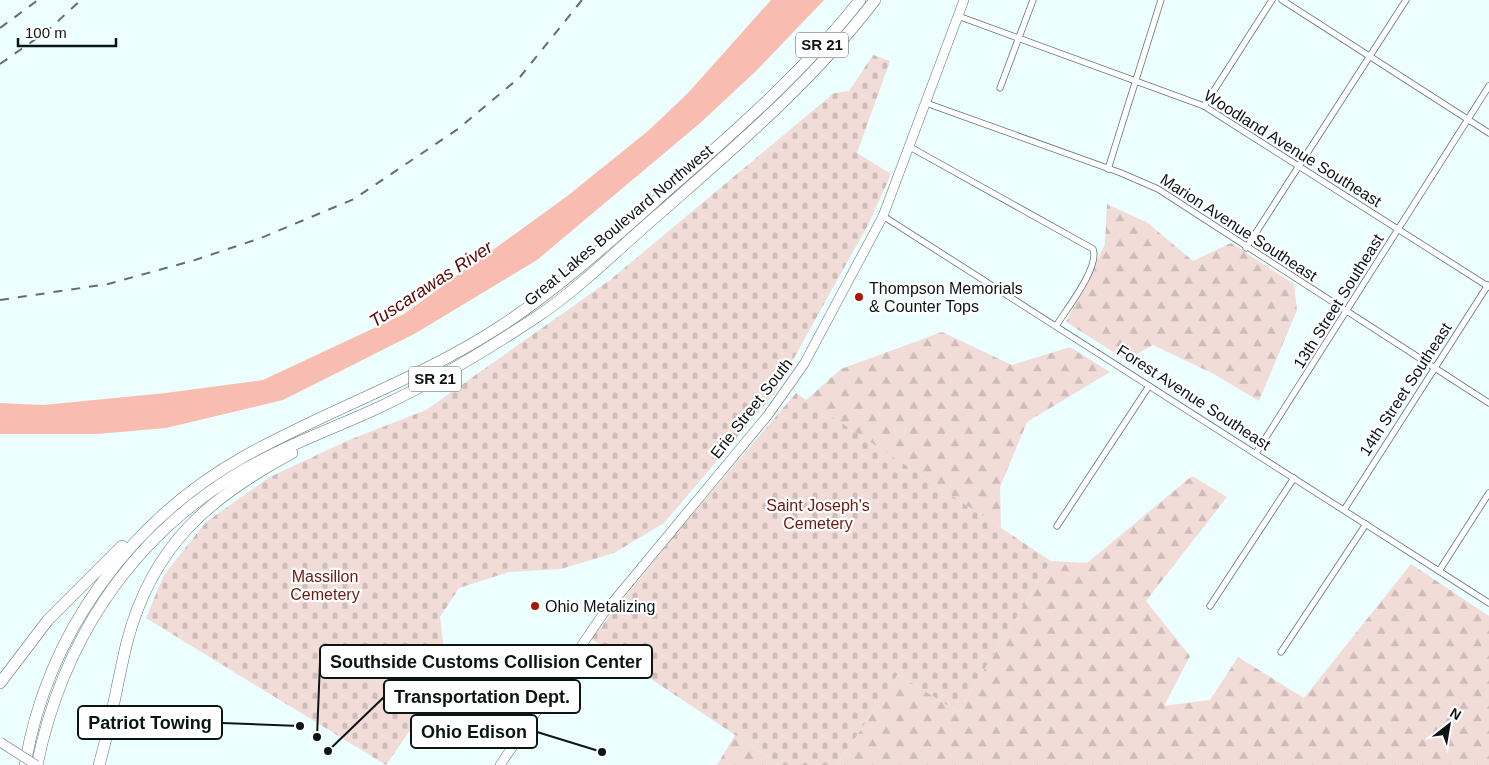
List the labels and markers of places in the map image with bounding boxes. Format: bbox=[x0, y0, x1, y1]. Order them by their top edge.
place label: Thompson Memorials & Counter Tops bbox=[869, 280, 1023, 315]
marker: Thompson Memorials & Counter Tops bbox=[853, 291, 865, 303]
place label: Ohio Metalizing bbox=[545, 598, 655, 615]
marker: Ohio Metalizing bbox=[529, 600, 541, 612]
callout: Southside Customs Collision Center bbox=[320, 645, 652, 678]
callout: Transportation Dept. bbox=[384, 680, 580, 713]
callout: Patriot Towing bbox=[78, 706, 222, 739]
callout: Ohio Edison bbox=[411, 715, 537, 748]

